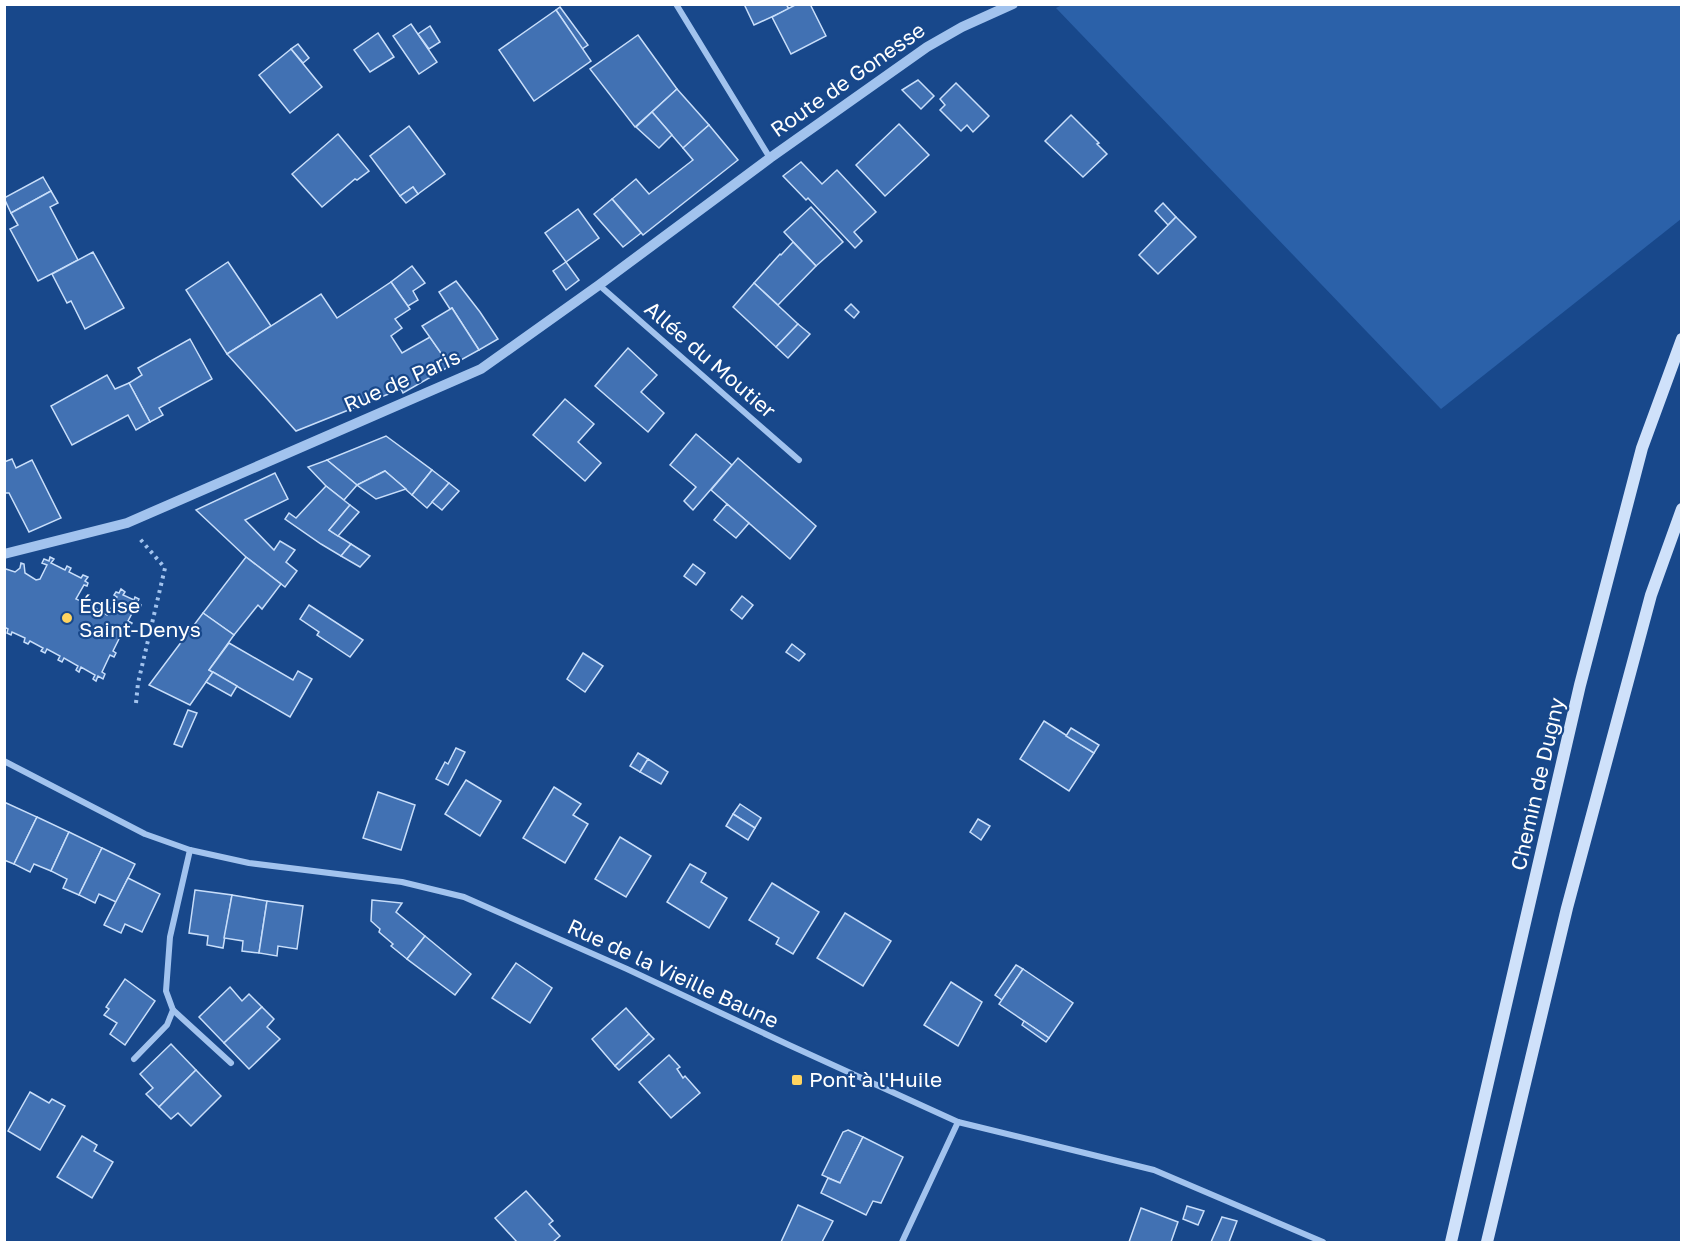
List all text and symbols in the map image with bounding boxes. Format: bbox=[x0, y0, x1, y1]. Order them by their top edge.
street label: Route de Gonesse bbox=[765, 16, 930, 142]
street label: Allée du Moutier bbox=[640, 295, 781, 423]
street label: Rue de Paris bbox=[339, 343, 464, 417]
place label: Église Saint-Denys bbox=[79, 592, 201, 642]
marker: Église Saint-Denys bbox=[60, 611, 74, 625]
street label: Chemin de Dugny bbox=[1504, 695, 1570, 873]
street label: Rue de la Vieille Baune bbox=[564, 913, 783, 1033]
place label: Pont à l'Huile bbox=[809, 1066, 942, 1092]
marker: Pont à l'Huile bbox=[790, 1073, 804, 1087]

